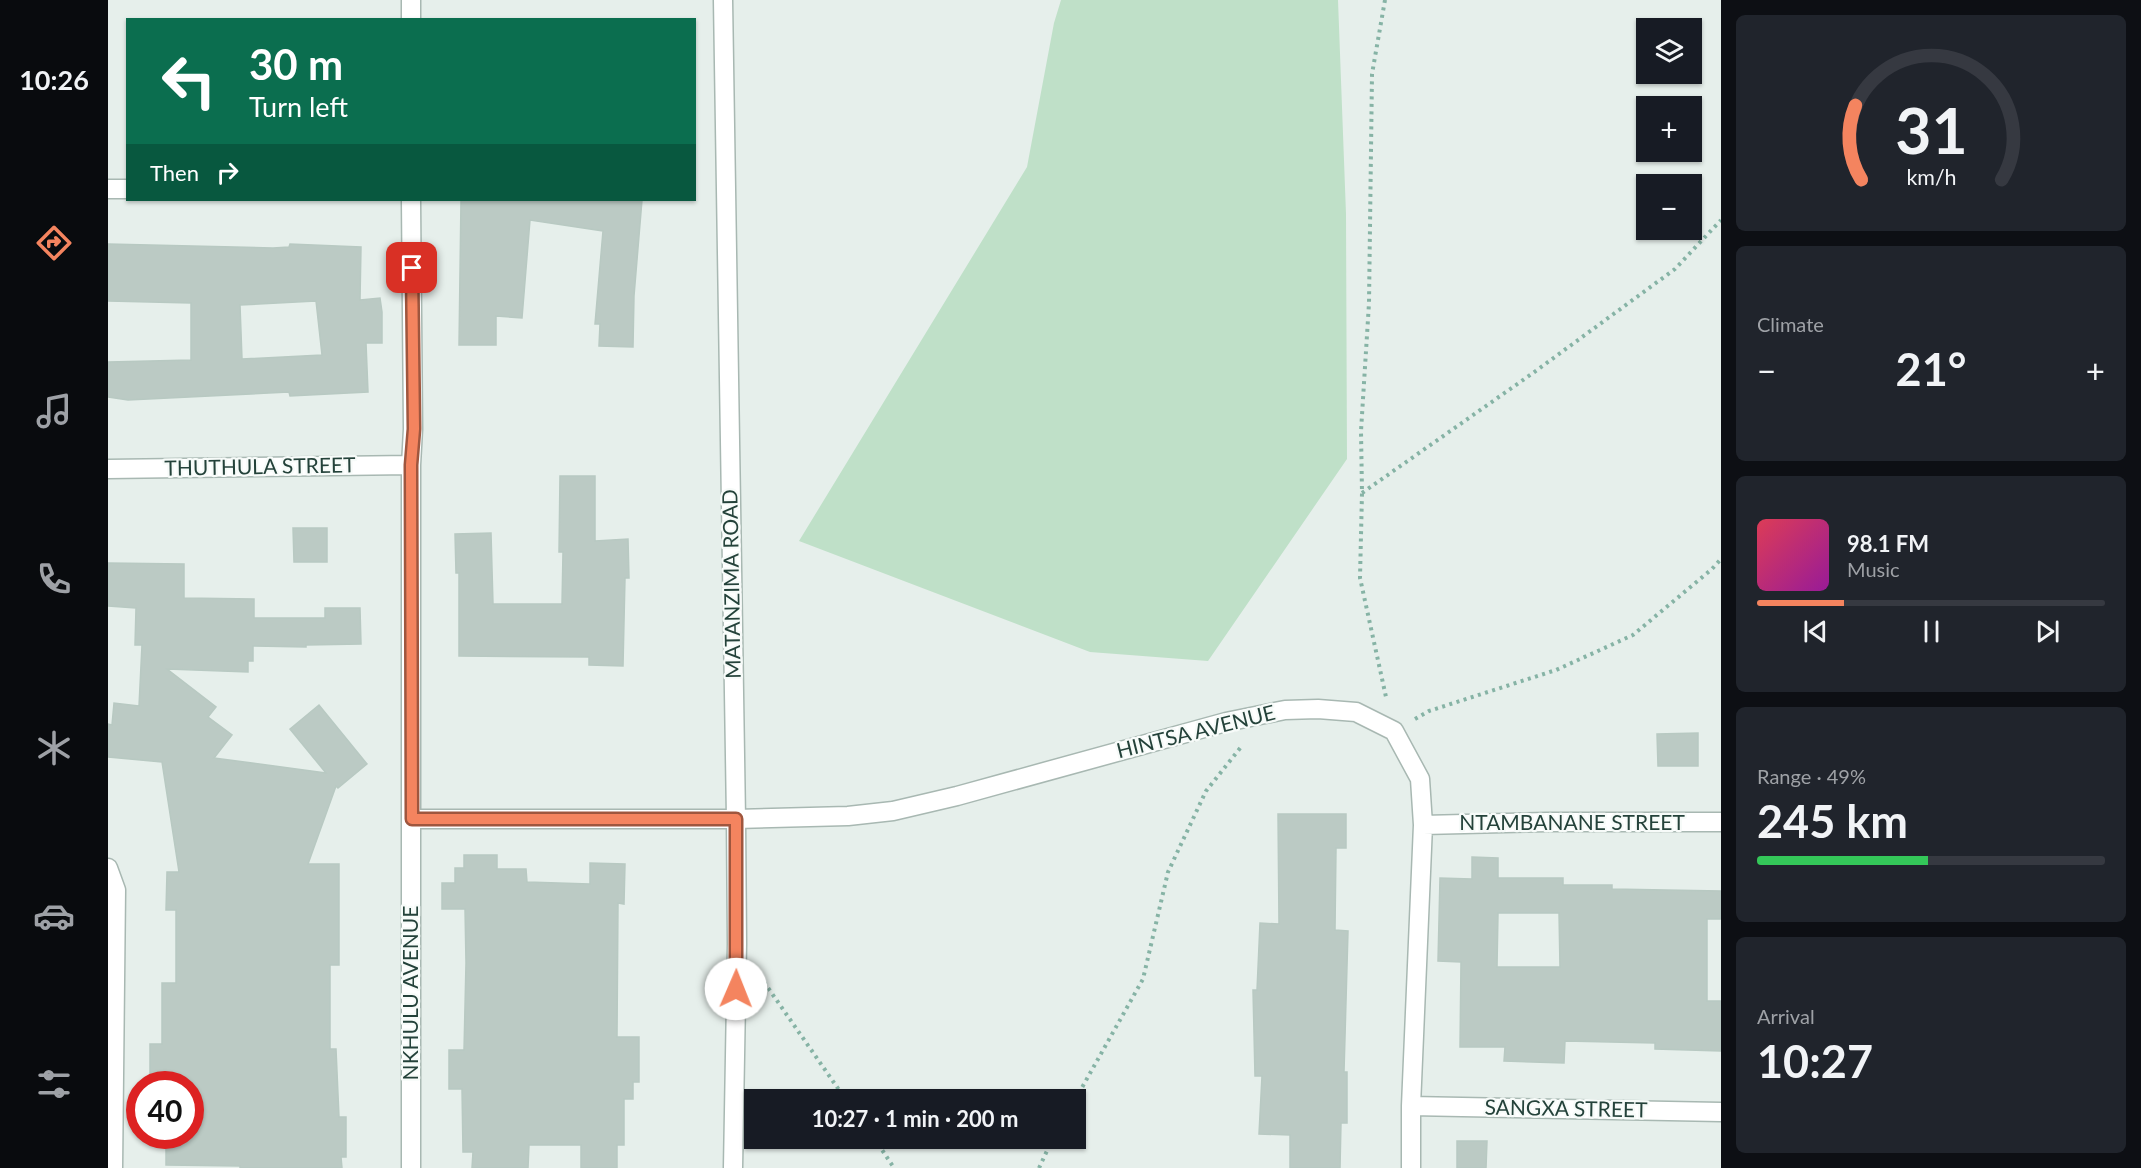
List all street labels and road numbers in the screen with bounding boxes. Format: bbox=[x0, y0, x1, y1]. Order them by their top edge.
street label: THUTHULA STREET bbox=[164, 451, 356, 480]
street label: MATANZIMA ROAD bbox=[716, 489, 745, 679]
street label: HINTSA AVENUE bbox=[1114, 699, 1278, 762]
street label: NTAMBANANE STREET bbox=[1459, 809, 1685, 834]
street label: NKHULU AVENUE bbox=[397, 906, 422, 1080]
street label: SANGXA STREET bbox=[1484, 1094, 1648, 1121]

